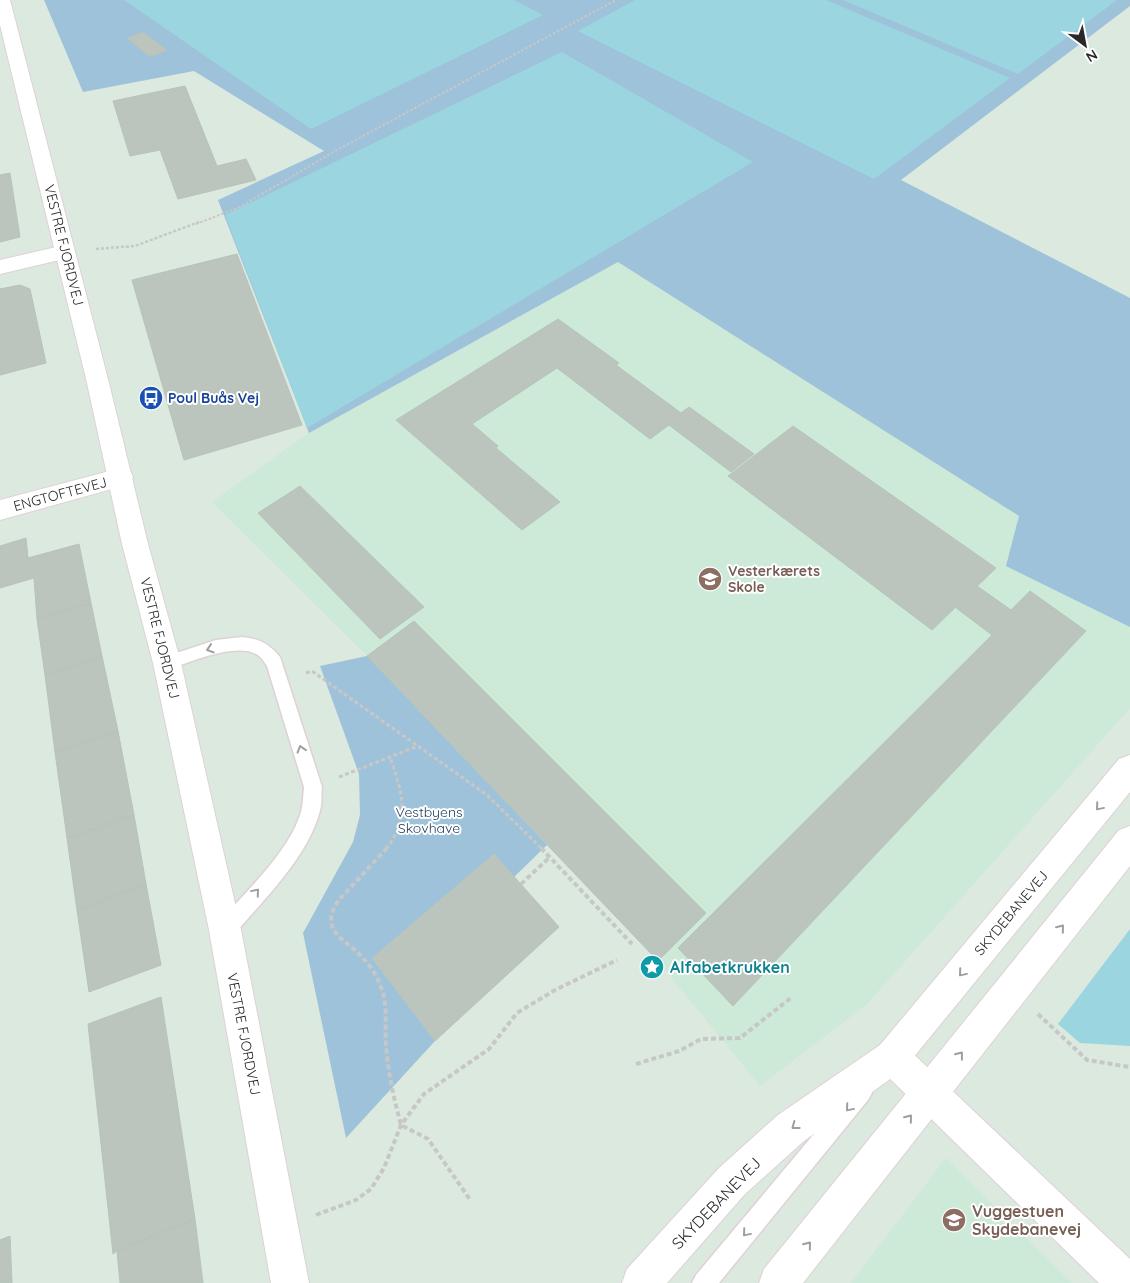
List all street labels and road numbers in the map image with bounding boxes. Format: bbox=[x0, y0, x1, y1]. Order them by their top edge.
street label: VESTRE FJORDVEJ bbox=[40, 183, 88, 307]
street label: ENGTOFTEVEJ bbox=[11, 473, 109, 515]
street label: VESTRE FJORDVEJ bbox=[136, 576, 184, 700]
street label: SKYDEBANEVEJ bbox=[970, 867, 1052, 959]
street label: VESTRE FJORDVEJ bbox=[223, 971, 265, 1097]
street label: SKYDEBANEVEJ bbox=[667, 1153, 765, 1253]

